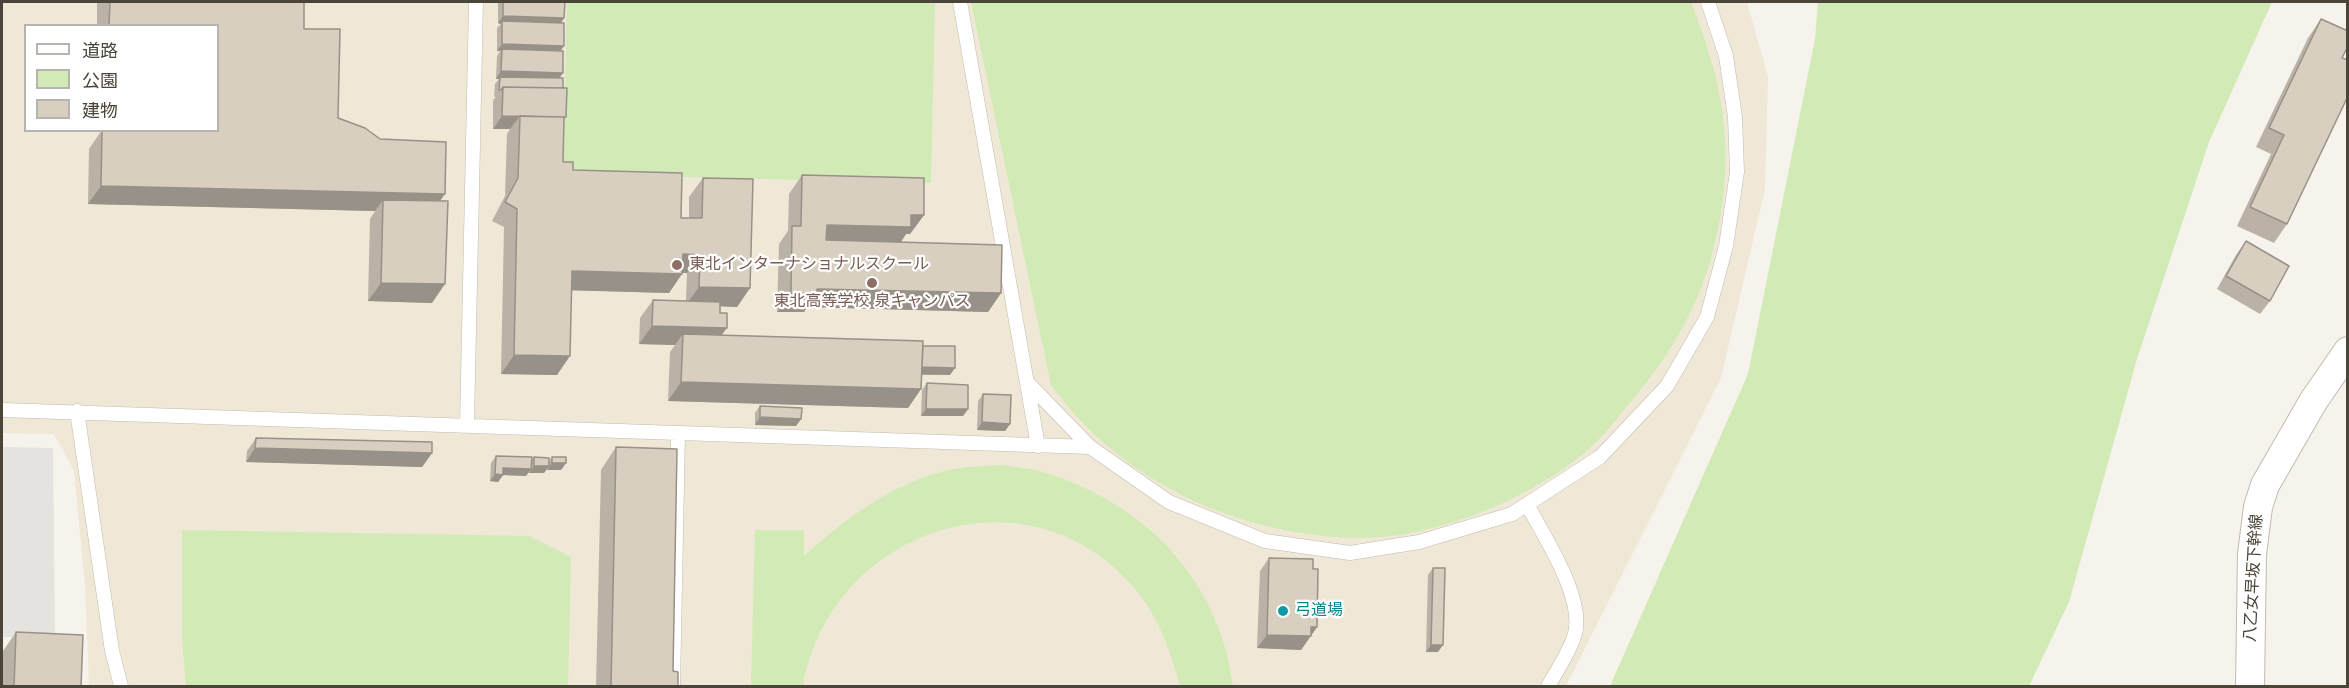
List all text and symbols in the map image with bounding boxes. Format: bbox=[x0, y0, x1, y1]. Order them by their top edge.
legend bbox=[24, 24, 219, 132]
text: 道路 bbox=[82, 40, 118, 61]
text: 公園 bbox=[82, 70, 118, 91]
text: 建物 bbox=[82, 100, 118, 121]
place label: 東北インターナショナルスクール bbox=[689, 255, 929, 275]
marker: 東北インターナショナルスクール bbox=[670, 258, 684, 272]
marker: 東北高等学校 泉キャンパス bbox=[865, 276, 879, 290]
place label: 東北高等学校 泉キャンパス bbox=[773, 292, 971, 312]
street label: 八乙女早坂下幹線 bbox=[2241, 514, 2267, 642]
place label: 弓道場 bbox=[1295, 601, 1343, 621]
marker: 弓道場 bbox=[1276, 604, 1290, 618]

